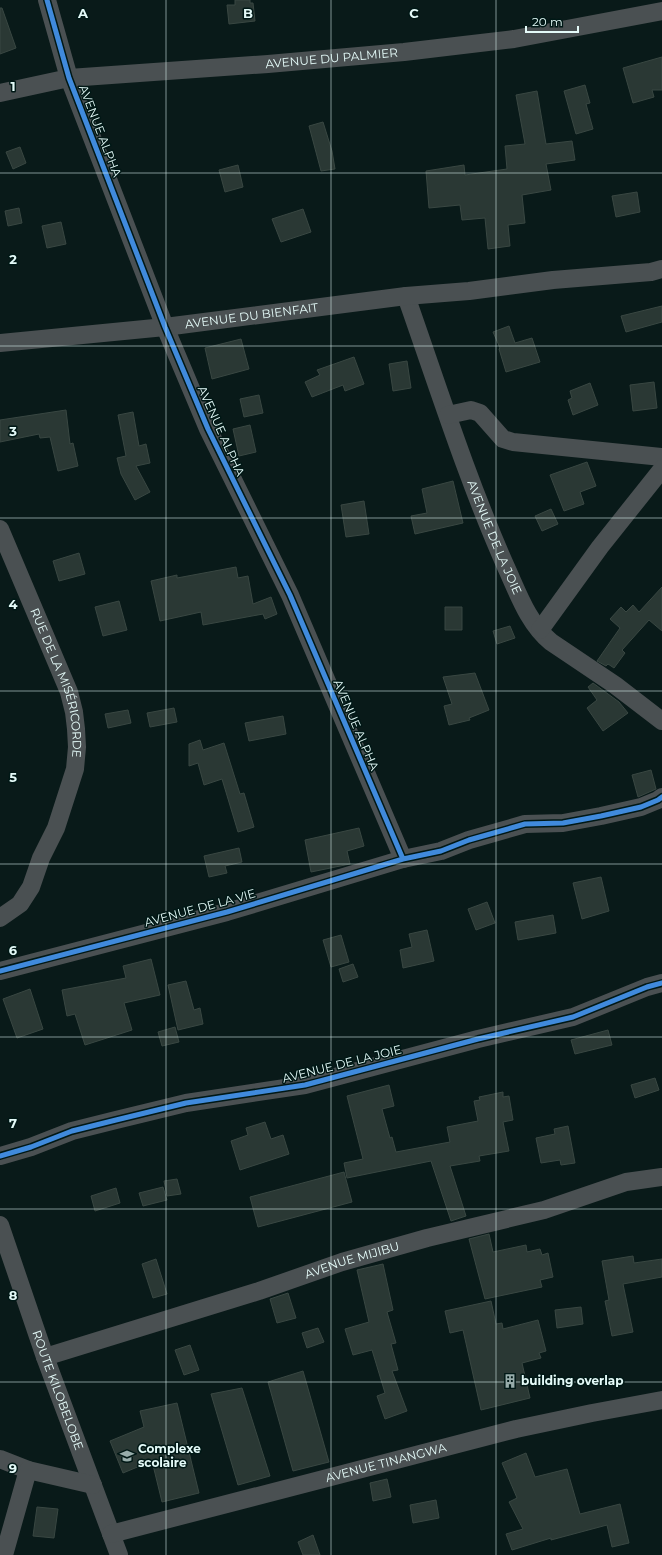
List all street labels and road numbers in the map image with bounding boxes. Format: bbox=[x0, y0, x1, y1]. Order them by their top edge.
street label: AVENUE DU PALMIER bbox=[265, 45, 399, 71]
street label: AVENUE ALPHA bbox=[76, 83, 125, 179]
street label: AVENUE DU BIENFAIT bbox=[184, 299, 319, 331]
street label: AVENUE ALPHA bbox=[195, 383, 248, 479]
street label: AVENUE DE LA JOIE bbox=[464, 478, 525, 597]
street label: RUE DE LA MISÉRICORDE bbox=[27, 606, 85, 758]
street label: AVENUE ALPHA bbox=[331, 677, 383, 773]
street label: AVENUE DE LA VIE bbox=[143, 885, 257, 930]
street label: AVENUE DE LA JOIE bbox=[281, 1041, 403, 1086]
street label: AVENUE MIJIBU bbox=[303, 1238, 401, 1281]
street label: ROUTE KILOBELOBE bbox=[29, 1328, 87, 1452]
street label: AVENUE TINANGWA bbox=[324, 1439, 448, 1485]

